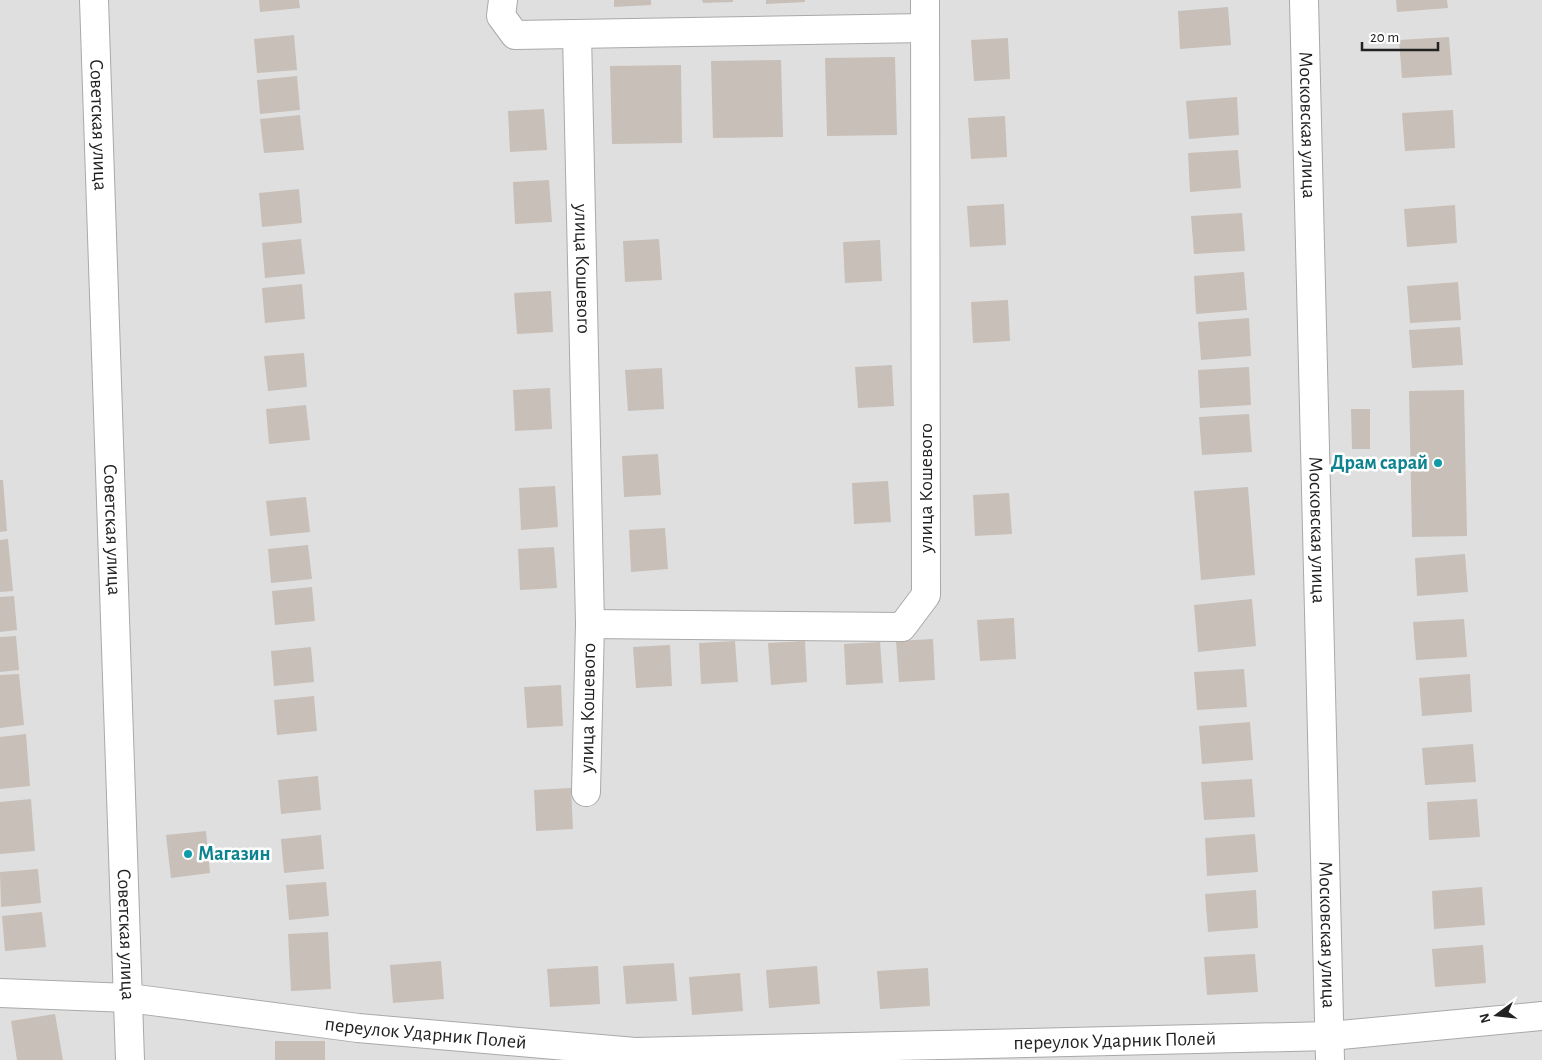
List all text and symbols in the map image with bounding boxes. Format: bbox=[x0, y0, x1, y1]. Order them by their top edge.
scale bar bbox=[1362, 20, 1438, 52]
text: 20 m bbox=[1370, 30, 1399, 45]
street label: Московская улица bbox=[1295, 51, 1319, 199]
street label: Советская улица bbox=[86, 59, 110, 191]
street label: улица Кошевого bbox=[571, 203, 594, 334]
street label: улица Кошевого bbox=[916, 423, 936, 554]
place label: Драм сарай bbox=[1331, 453, 1428, 473]
street label: Московская улица bbox=[1305, 456, 1329, 604]
marker: Драм сарай bbox=[1432, 457, 1444, 469]
street label: Советская улица bbox=[100, 464, 124, 596]
street label: улица Кошевого bbox=[577, 643, 599, 774]
place label: Магазин bbox=[198, 844, 270, 864]
marker: Магазин bbox=[182, 848, 194, 860]
street label: Московская улица bbox=[1315, 861, 1339, 1009]
street label: Советская улица bbox=[114, 868, 138, 1001]
north arrow bbox=[1472, 990, 1522, 1040]
text: N bbox=[1477, 1012, 1493, 1025]
street label: переулок Ударник Полей bbox=[324, 1014, 528, 1053]
street label: переулок Ударник Полей bbox=[1013, 1029, 1216, 1053]

